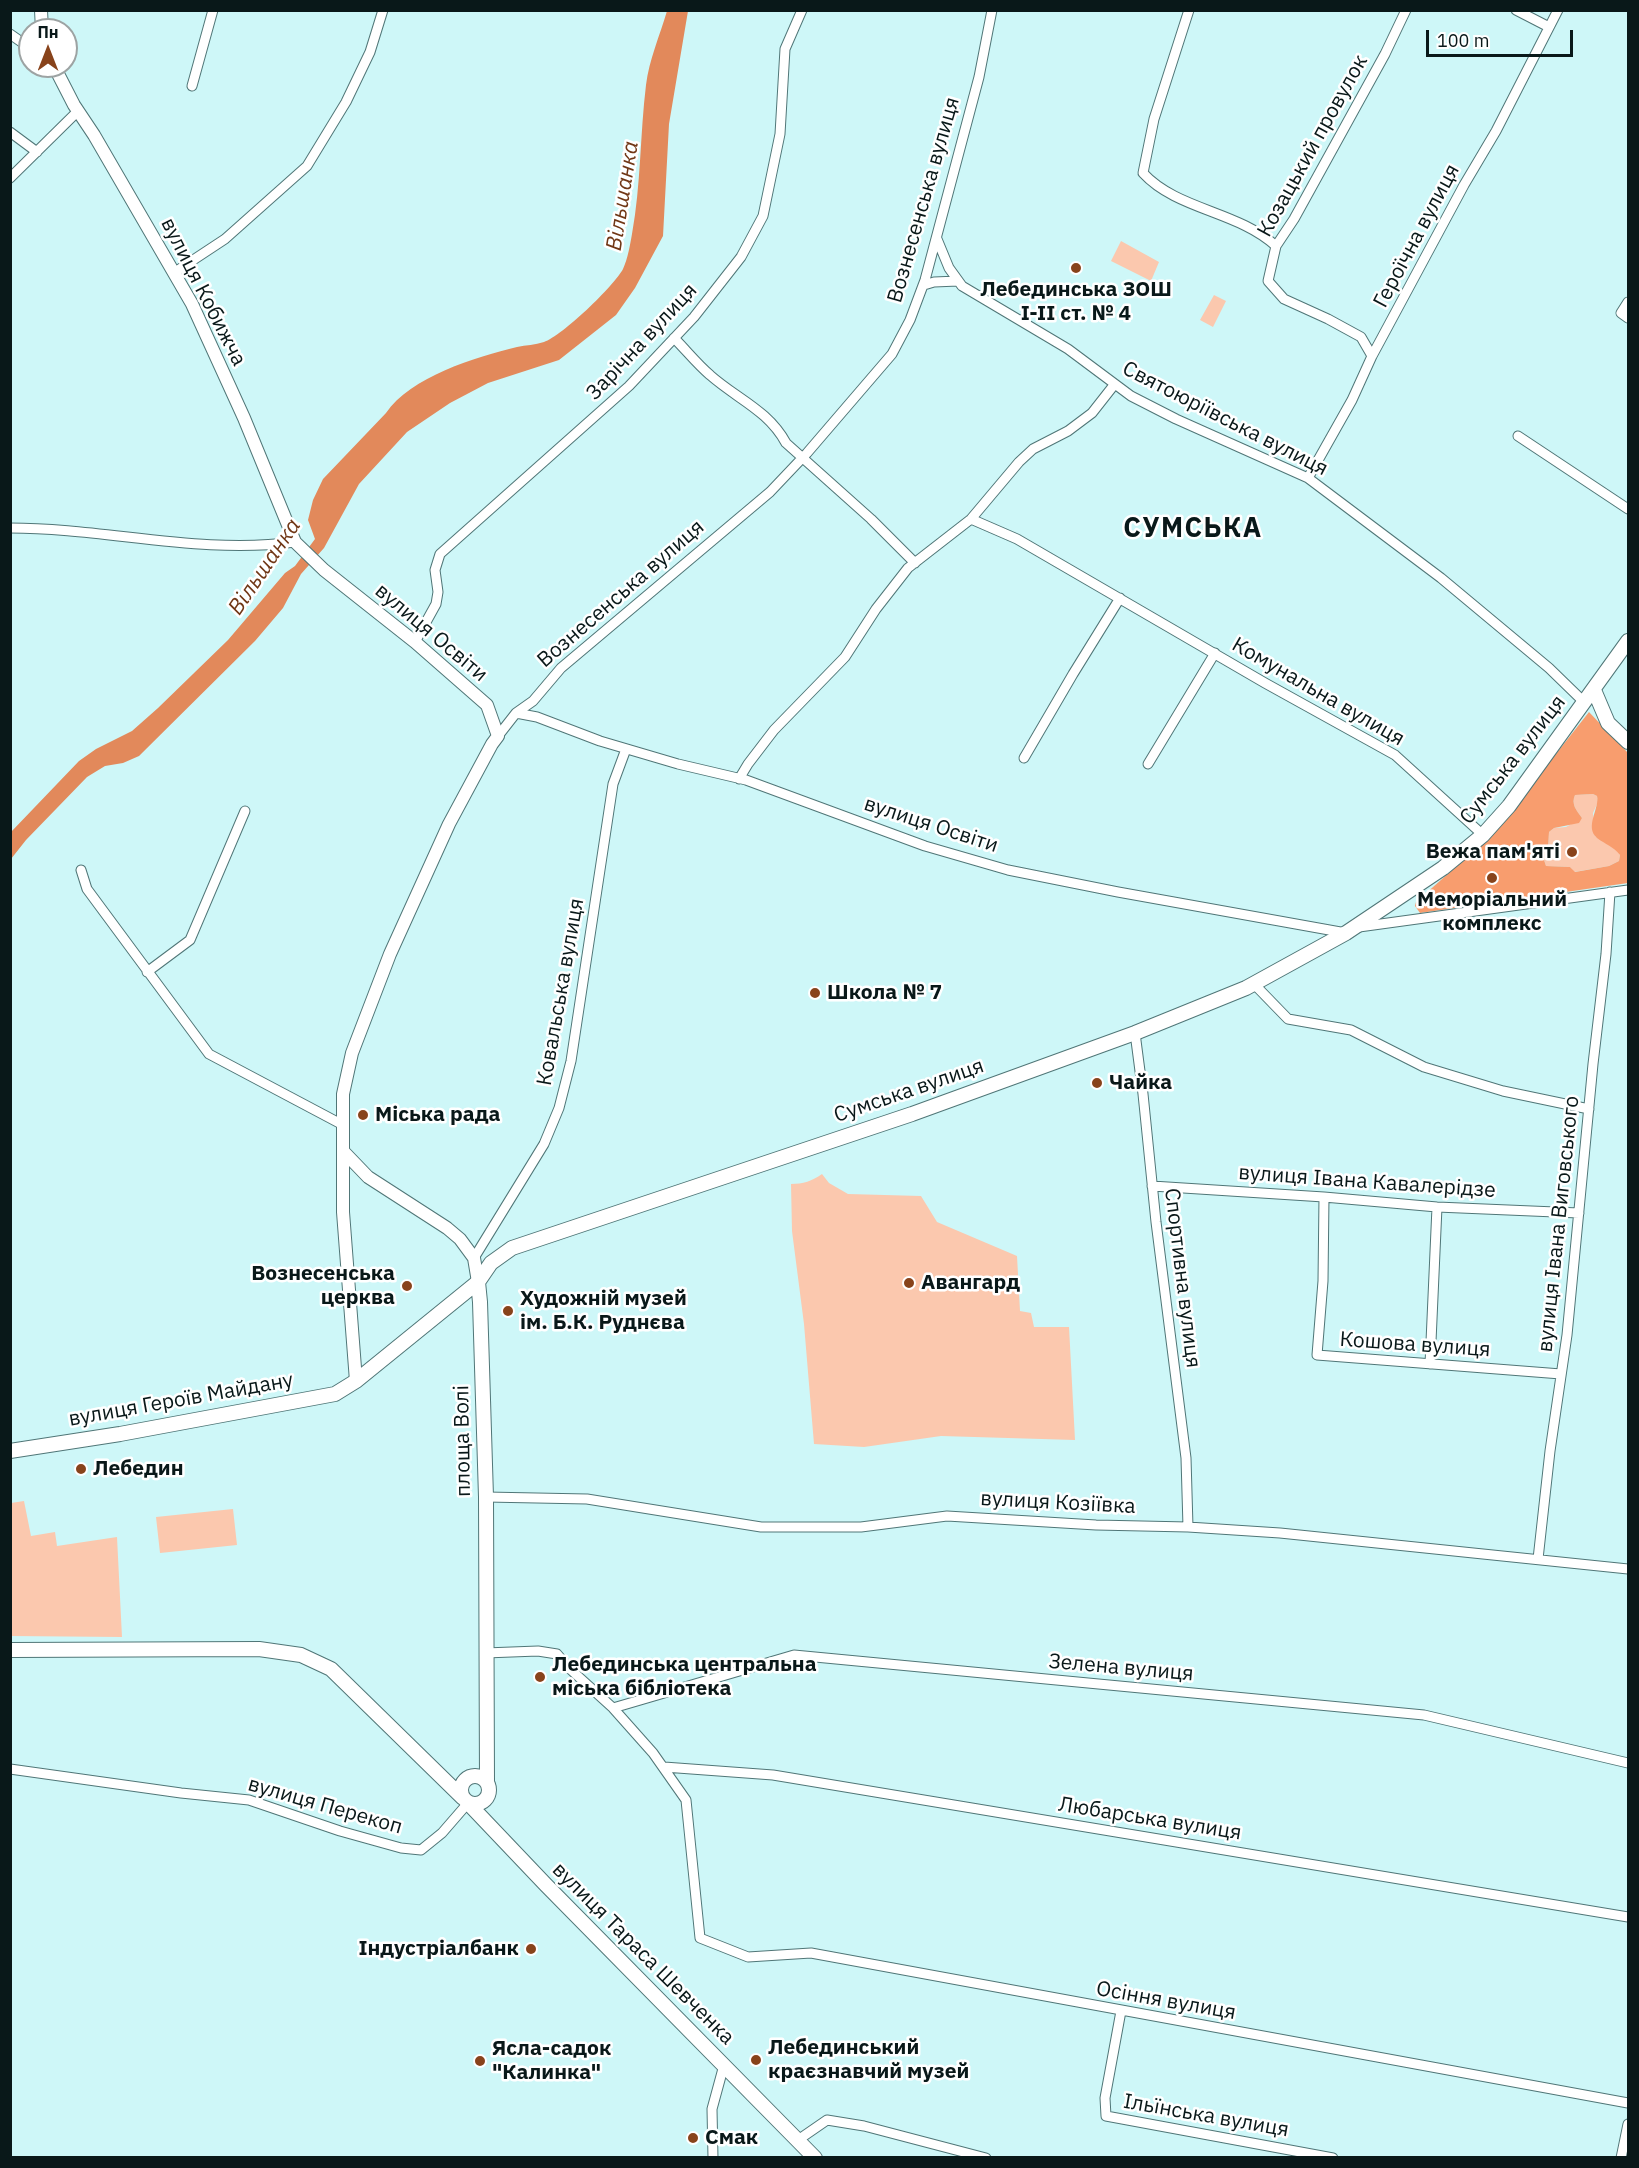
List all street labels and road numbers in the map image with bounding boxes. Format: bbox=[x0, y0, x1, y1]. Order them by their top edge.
street label: Козацький провулок bbox=[1252, 51, 1374, 241]
street label: Вознесенська вулиця bbox=[883, 94, 965, 306]
street label: Героїчна вулиця bbox=[1369, 160, 1465, 312]
street label: вулиця Кобижча bbox=[155, 214, 251, 370]
street label: Зарічна вулиця bbox=[581, 278, 703, 406]
street label: Святоюріївська вулиця bbox=[1118, 356, 1332, 482]
street label: Вознесенська вулиця bbox=[532, 515, 710, 673]
street label: вулиця Освіти bbox=[370, 579, 492, 687]
street label: Комунальна вулиця bbox=[1227, 632, 1409, 752]
street label: Сумська вулиця bbox=[1455, 690, 1571, 830]
street label: вулиця Освіти bbox=[861, 791, 1001, 859]
street label: Ковальська вулиця bbox=[532, 896, 590, 1088]
street label: Сумська вулиця bbox=[831, 1054, 987, 1128]
street label: вулиця Івана Виговського bbox=[1533, 1095, 1585, 1353]
street label: вулиця Івана Кавалерідзе bbox=[1237, 1160, 1497, 1204]
street label: Спортивна вулиця bbox=[1158, 1187, 1206, 1369]
street label: Кошова вулиця bbox=[1339, 1327, 1491, 1363]
street label: вулиця Героїв Майдану bbox=[67, 1368, 295, 1432]
street label: площа Волі bbox=[449, 1385, 477, 1497]
street label: вулиця Козіївка bbox=[980, 1486, 1136, 1520]
street label: Зелена вулиця bbox=[1047, 1649, 1195, 1687]
street label: вулиця Перекоп bbox=[245, 1772, 405, 1840]
street label: Любарська вулиця bbox=[1057, 1792, 1243, 1846]
street label: вулиця Тараса Шевченка bbox=[547, 1858, 739, 2050]
street label: Осіння вулиця bbox=[1094, 1976, 1238, 2026]
street label: Ільїнська вулиця bbox=[1121, 2089, 1291, 2143]

